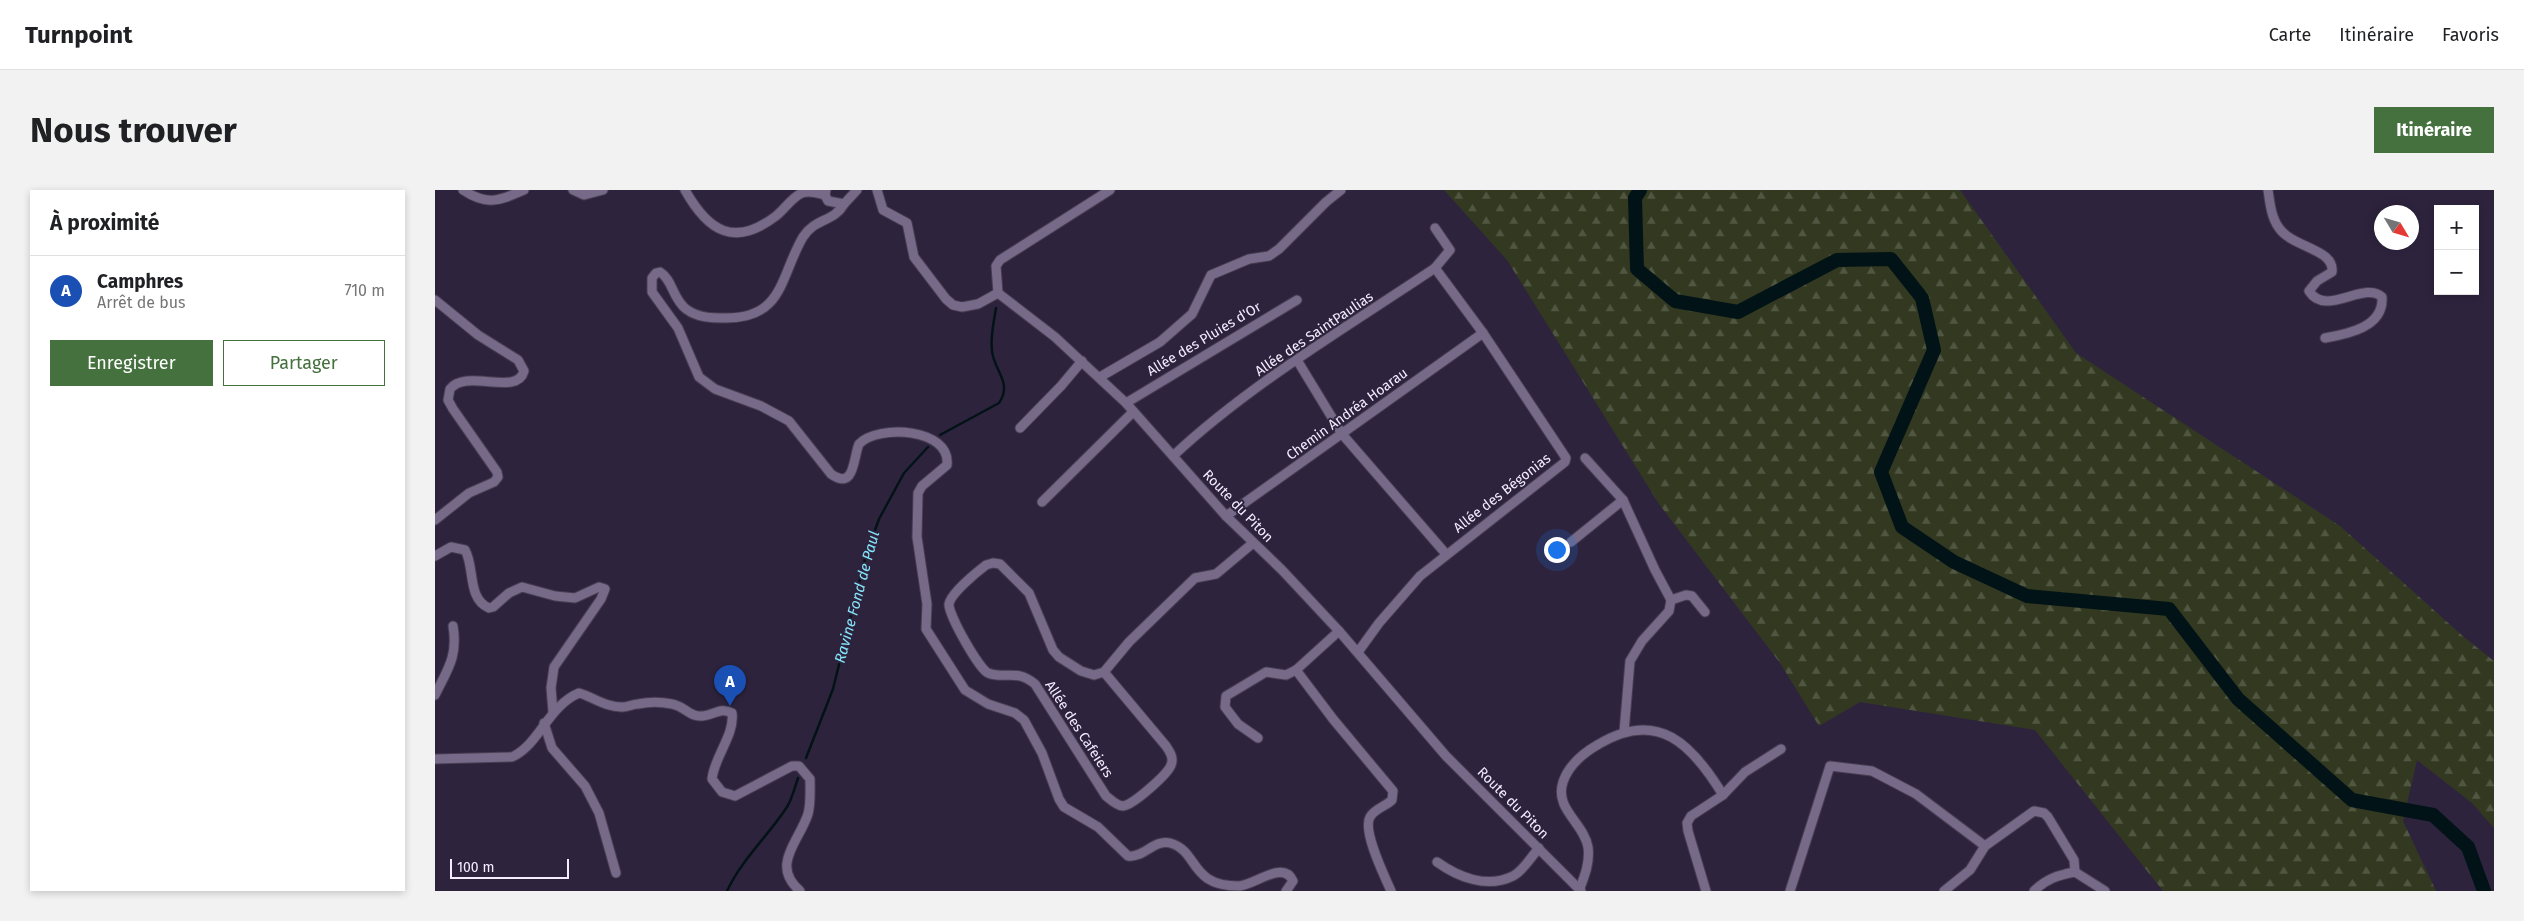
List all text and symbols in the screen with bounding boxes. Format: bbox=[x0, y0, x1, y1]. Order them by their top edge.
text: Turnpoint bbox=[25, 21, 132, 49]
text: Carte bbox=[2269, 24, 2311, 46]
text: Itinéraire bbox=[2339, 24, 2414, 46]
text: Favoris bbox=[2442, 24, 2499, 46]
button: Itinéraire bbox=[2374, 107, 2494, 153]
text: Nous trouver bbox=[30, 109, 237, 151]
north arrow bbox=[2374, 205, 2419, 250]
map controls bbox=[2434, 205, 2479, 295]
button: + bbox=[2434, 205, 2479, 250]
text: À proximité bbox=[50, 210, 159, 236]
button: − bbox=[2434, 250, 2479, 295]
text: Camphres bbox=[97, 270, 183, 293]
text: A bbox=[61, 281, 71, 300]
text: 710 m bbox=[344, 281, 385, 300]
street label: Allée des SaintPaulias bbox=[1252, 288, 1377, 380]
text: Arrêt de bus bbox=[97, 293, 186, 312]
street label: Allée des Pluies d'Or bbox=[1144, 298, 1265, 380]
button: Enregistrer bbox=[50, 340, 213, 386]
button: Partager bbox=[223, 340, 385, 386]
street label: Chemin Andréa Hoarau bbox=[1283, 364, 1411, 464]
street label: Allée des Bégonias bbox=[1450, 449, 1554, 536]
street label: Route du Piton bbox=[1199, 466, 1277, 546]
water label: Ravine Fond de Paul bbox=[831, 529, 883, 665]
your location bbox=[1544, 537, 1570, 563]
pin: A bbox=[714, 665, 746, 706]
street label: Allée des Cafeiers bbox=[1041, 677, 1117, 781]
street label: Route du Piton bbox=[1474, 764, 1552, 842]
scale bar bbox=[450, 856, 569, 879]
text: 100 m bbox=[457, 859, 494, 876]

